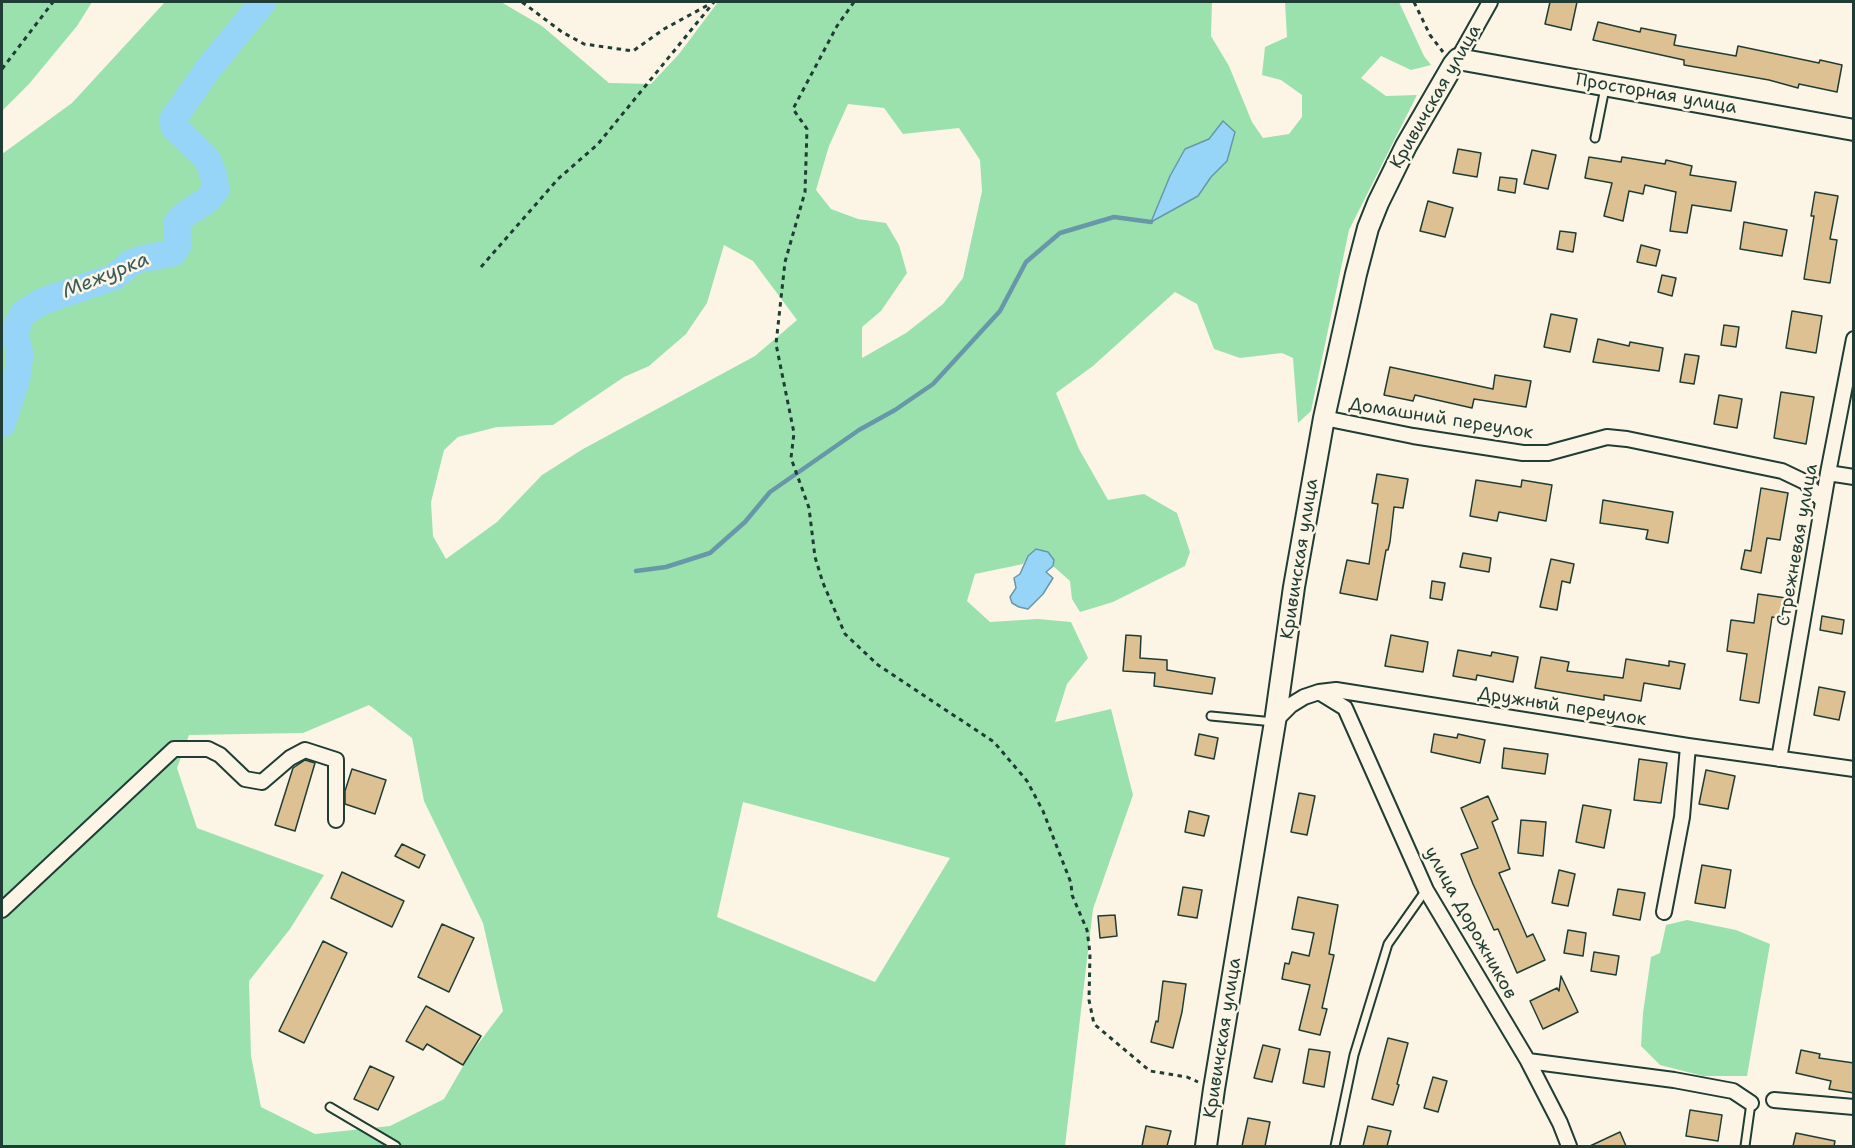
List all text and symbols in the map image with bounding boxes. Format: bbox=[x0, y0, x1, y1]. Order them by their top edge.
street label: Кривичская улица bbox=[1386, 21, 1486, 173]
street label: Просторная улица bbox=[1574, 69, 1738, 119]
water label: Межурка bbox=[59, 248, 153, 304]
street label: Домашний переулок bbox=[1347, 394, 1535, 444]
street label: Стрежневая улица bbox=[1773, 462, 1823, 628]
street label: Кривичская улица bbox=[1277, 477, 1323, 641]
street label: Дружный переулок bbox=[1476, 683, 1648, 731]
street label: улица Дорожников bbox=[1419, 843, 1521, 1003]
street label: Кривичская улица bbox=[1200, 956, 1246, 1120]

